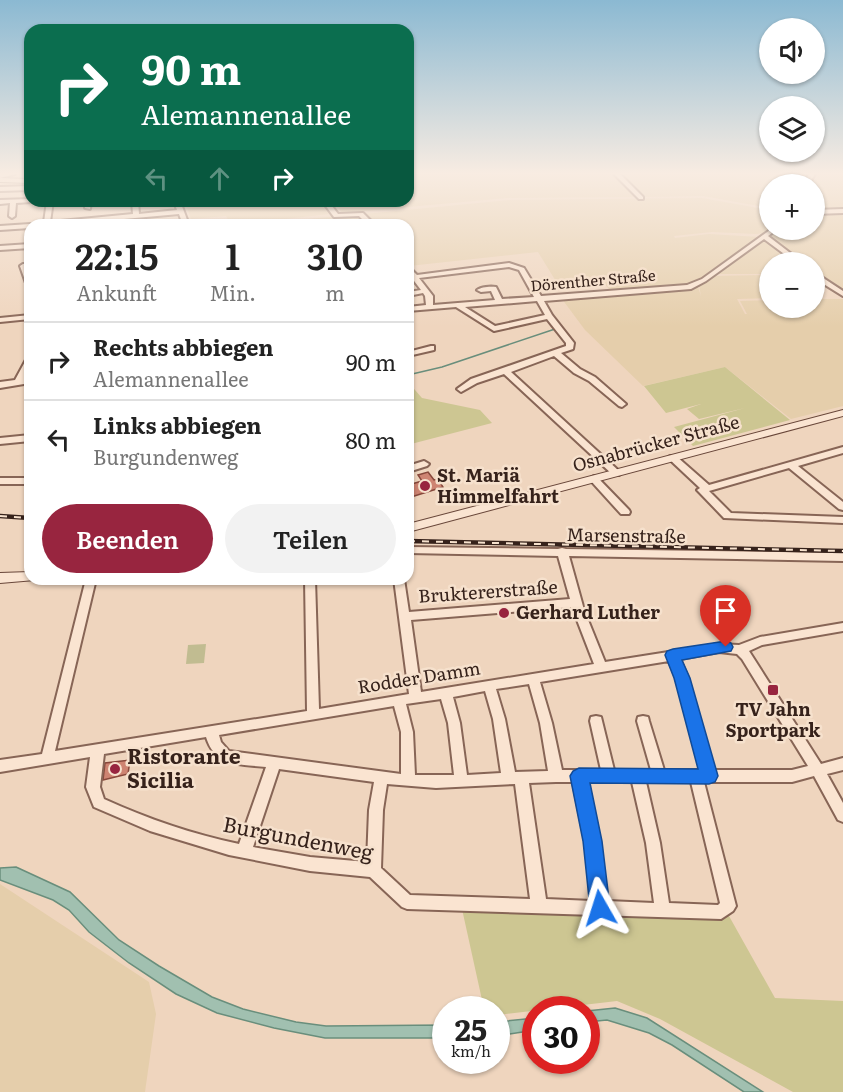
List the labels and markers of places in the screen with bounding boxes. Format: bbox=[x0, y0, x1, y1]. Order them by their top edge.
place label: St. Mariä Himmelfahrt bbox=[437, 461, 559, 509]
marker: St. Mariä Himmelfahrt bbox=[418, 479, 432, 493]
pin bbox=[700, 585, 751, 647]
place label: Gerhard Luther bbox=[516, 598, 660, 625]
marker: Gerhard Luther bbox=[497, 606, 511, 620]
marker: TV Jahn Sportpark bbox=[766, 683, 780, 697]
place label: TV Jahn Sportpark bbox=[726, 695, 821, 743]
place label: Ristorante Sicilia bbox=[127, 739, 241, 794]
marker: Ristorante Sicilia bbox=[108, 762, 122, 776]

